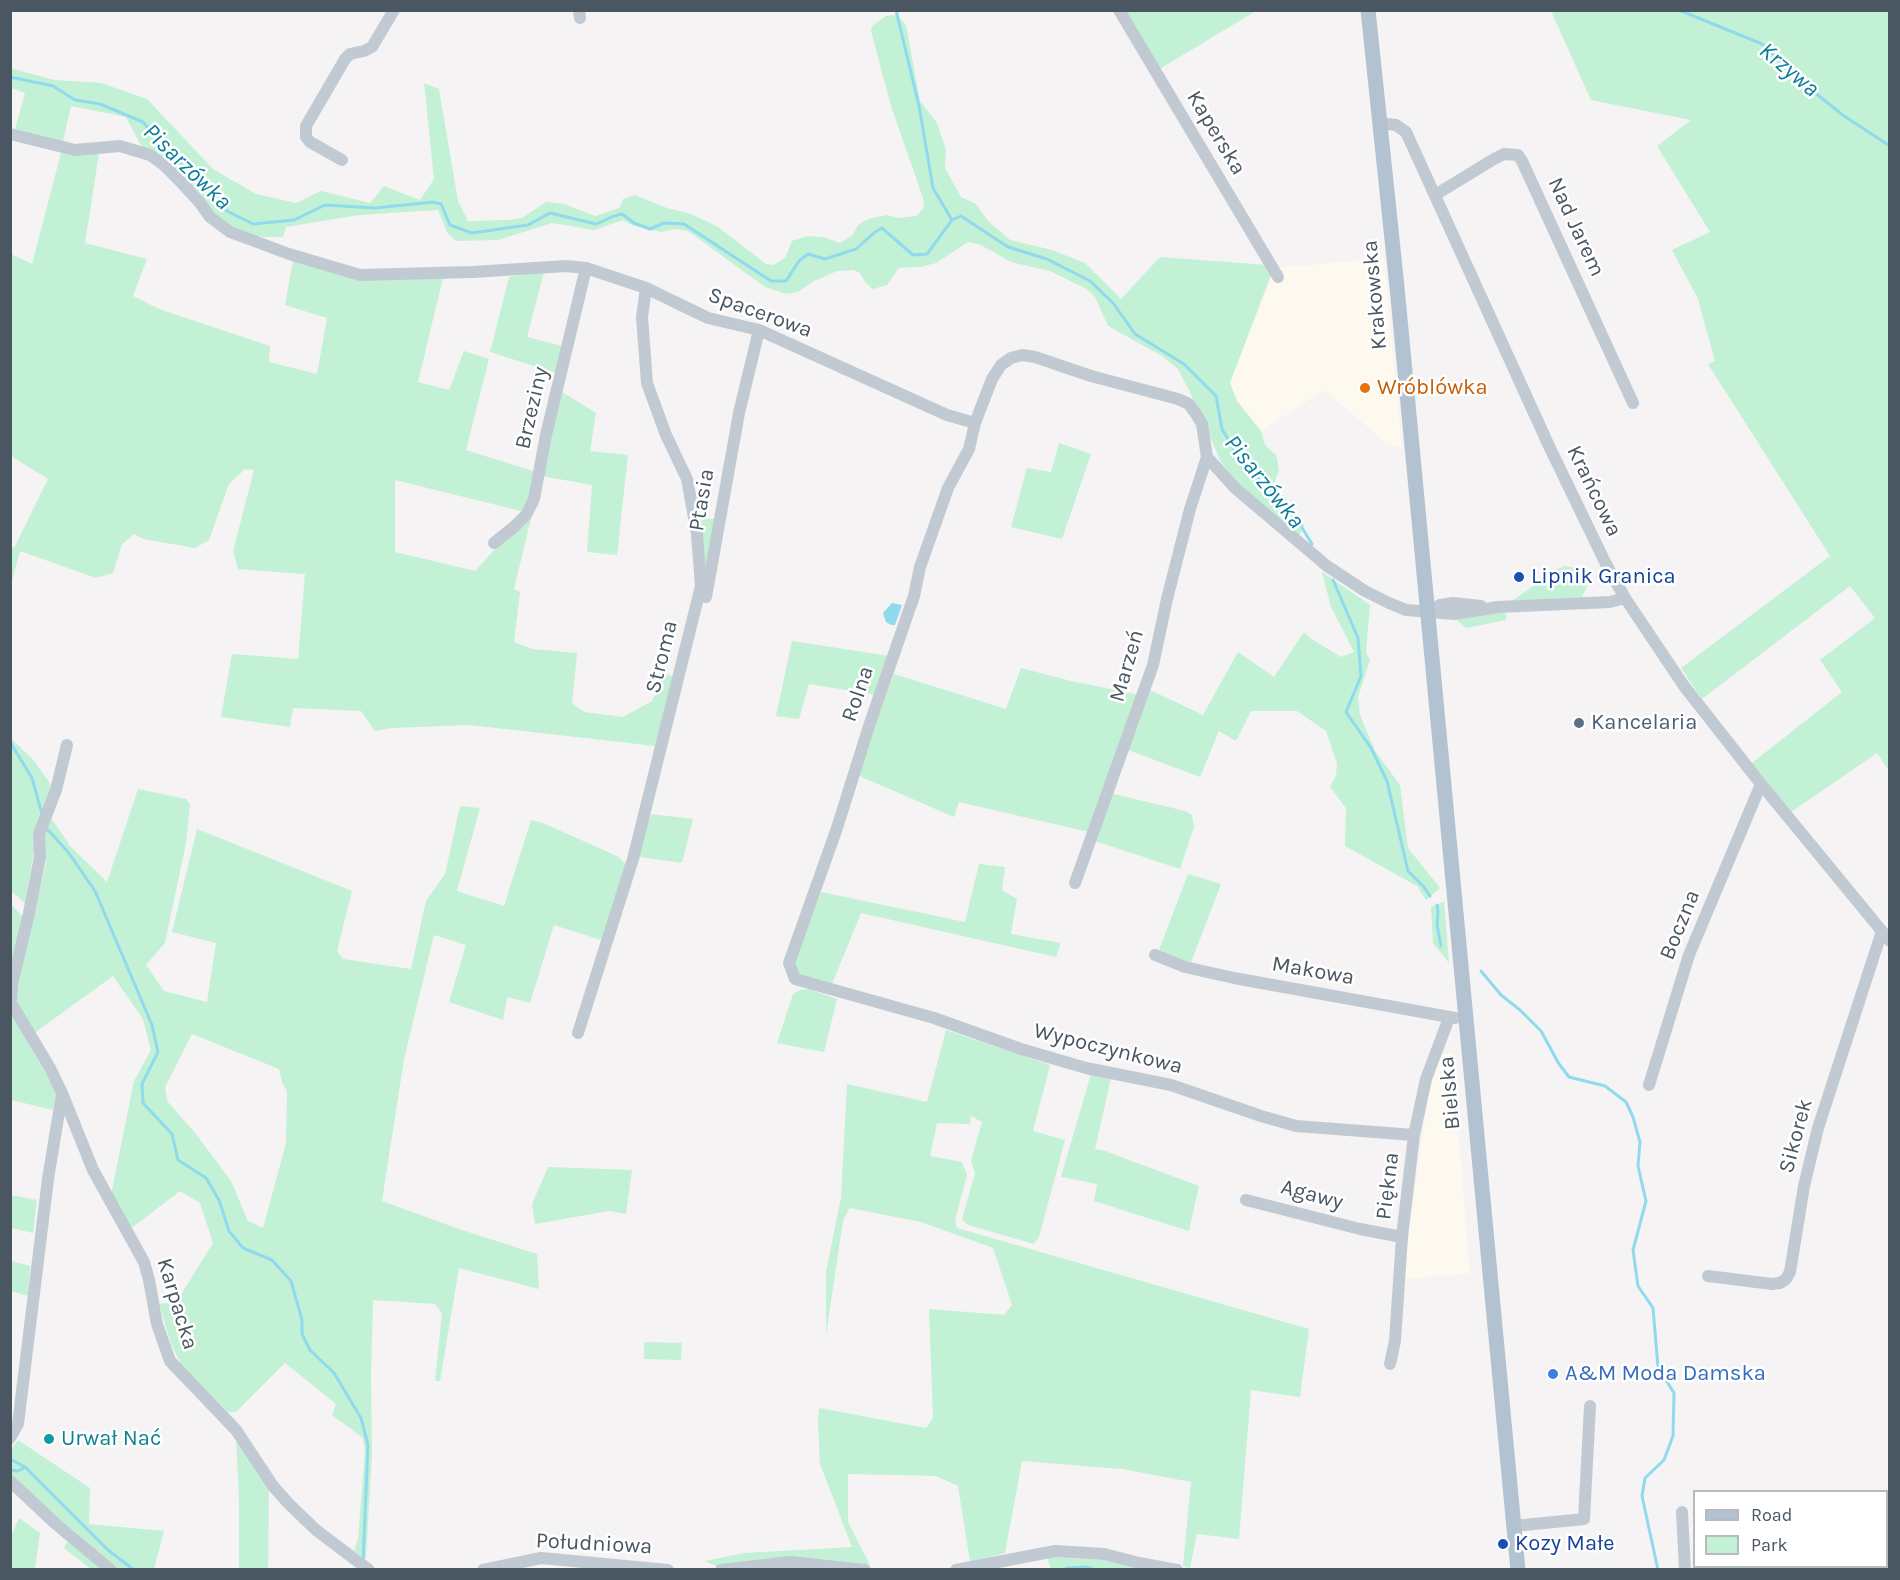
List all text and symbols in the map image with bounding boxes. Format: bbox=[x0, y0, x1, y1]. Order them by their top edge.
water label: Krzywa bbox=[1753, 37, 1825, 103]
street label: Kaperska bbox=[1181, 86, 1251, 180]
water label: Pisarzówka bbox=[137, 118, 237, 216]
street label: Nad Jarem bbox=[1542, 173, 1610, 281]
street label: Krakowska bbox=[1357, 239, 1393, 351]
street label: Spacerowa bbox=[704, 282, 816, 344]
street label: Brzeziny bbox=[510, 364, 554, 452]
place label: Wróblówka bbox=[1377, 375, 1488, 401]
marker: Wróblówka bbox=[1358, 381, 1372, 395]
water label: Pisarzówka bbox=[1218, 429, 1310, 535]
street label: Krańcowa bbox=[1561, 441, 1627, 541]
street label: Ptasia bbox=[684, 467, 720, 533]
place label: Lipnik Granica bbox=[1531, 564, 1676, 590]
marker: Lipnik Granica bbox=[1512, 570, 1526, 584]
street label: Stroma bbox=[640, 618, 684, 696]
street label: Marzeń bbox=[1104, 627, 1150, 705]
street label: Rolna bbox=[836, 663, 880, 725]
place label: Kancelaria bbox=[1591, 710, 1697, 736]
marker: Kancelaria bbox=[1572, 716, 1586, 730]
street label: Boczna bbox=[1654, 886, 1706, 964]
street label: Makowa bbox=[1270, 951, 1356, 991]
street label: Wypoczynkowa bbox=[1031, 1018, 1185, 1080]
street label: Bielska bbox=[1434, 1055, 1466, 1131]
street label: Sikorek bbox=[1773, 1096, 1819, 1176]
street label: Piękna bbox=[1371, 1151, 1405, 1221]
street label: Agawy bbox=[1278, 1174, 1346, 1216]
street label: Karpacka bbox=[151, 1255, 203, 1353]
place label: A&M Moda Damska bbox=[1565, 1361, 1766, 1387]
marker: A&M Moda Damska bbox=[1546, 1367, 1560, 1381]
place label: Urwał Nać bbox=[61, 1426, 161, 1452]
marker: Urwał Nać bbox=[42, 1432, 56, 1446]
legend bbox=[1693, 1490, 1888, 1568]
text: Road bbox=[1751, 1504, 1792, 1526]
street label: Południowa bbox=[535, 1528, 653, 1560]
place label: Kozy Małe bbox=[1515, 1531, 1614, 1557]
text: Park bbox=[1751, 1534, 1788, 1556]
marker: Kozy Małe bbox=[1496, 1537, 1510, 1551]

